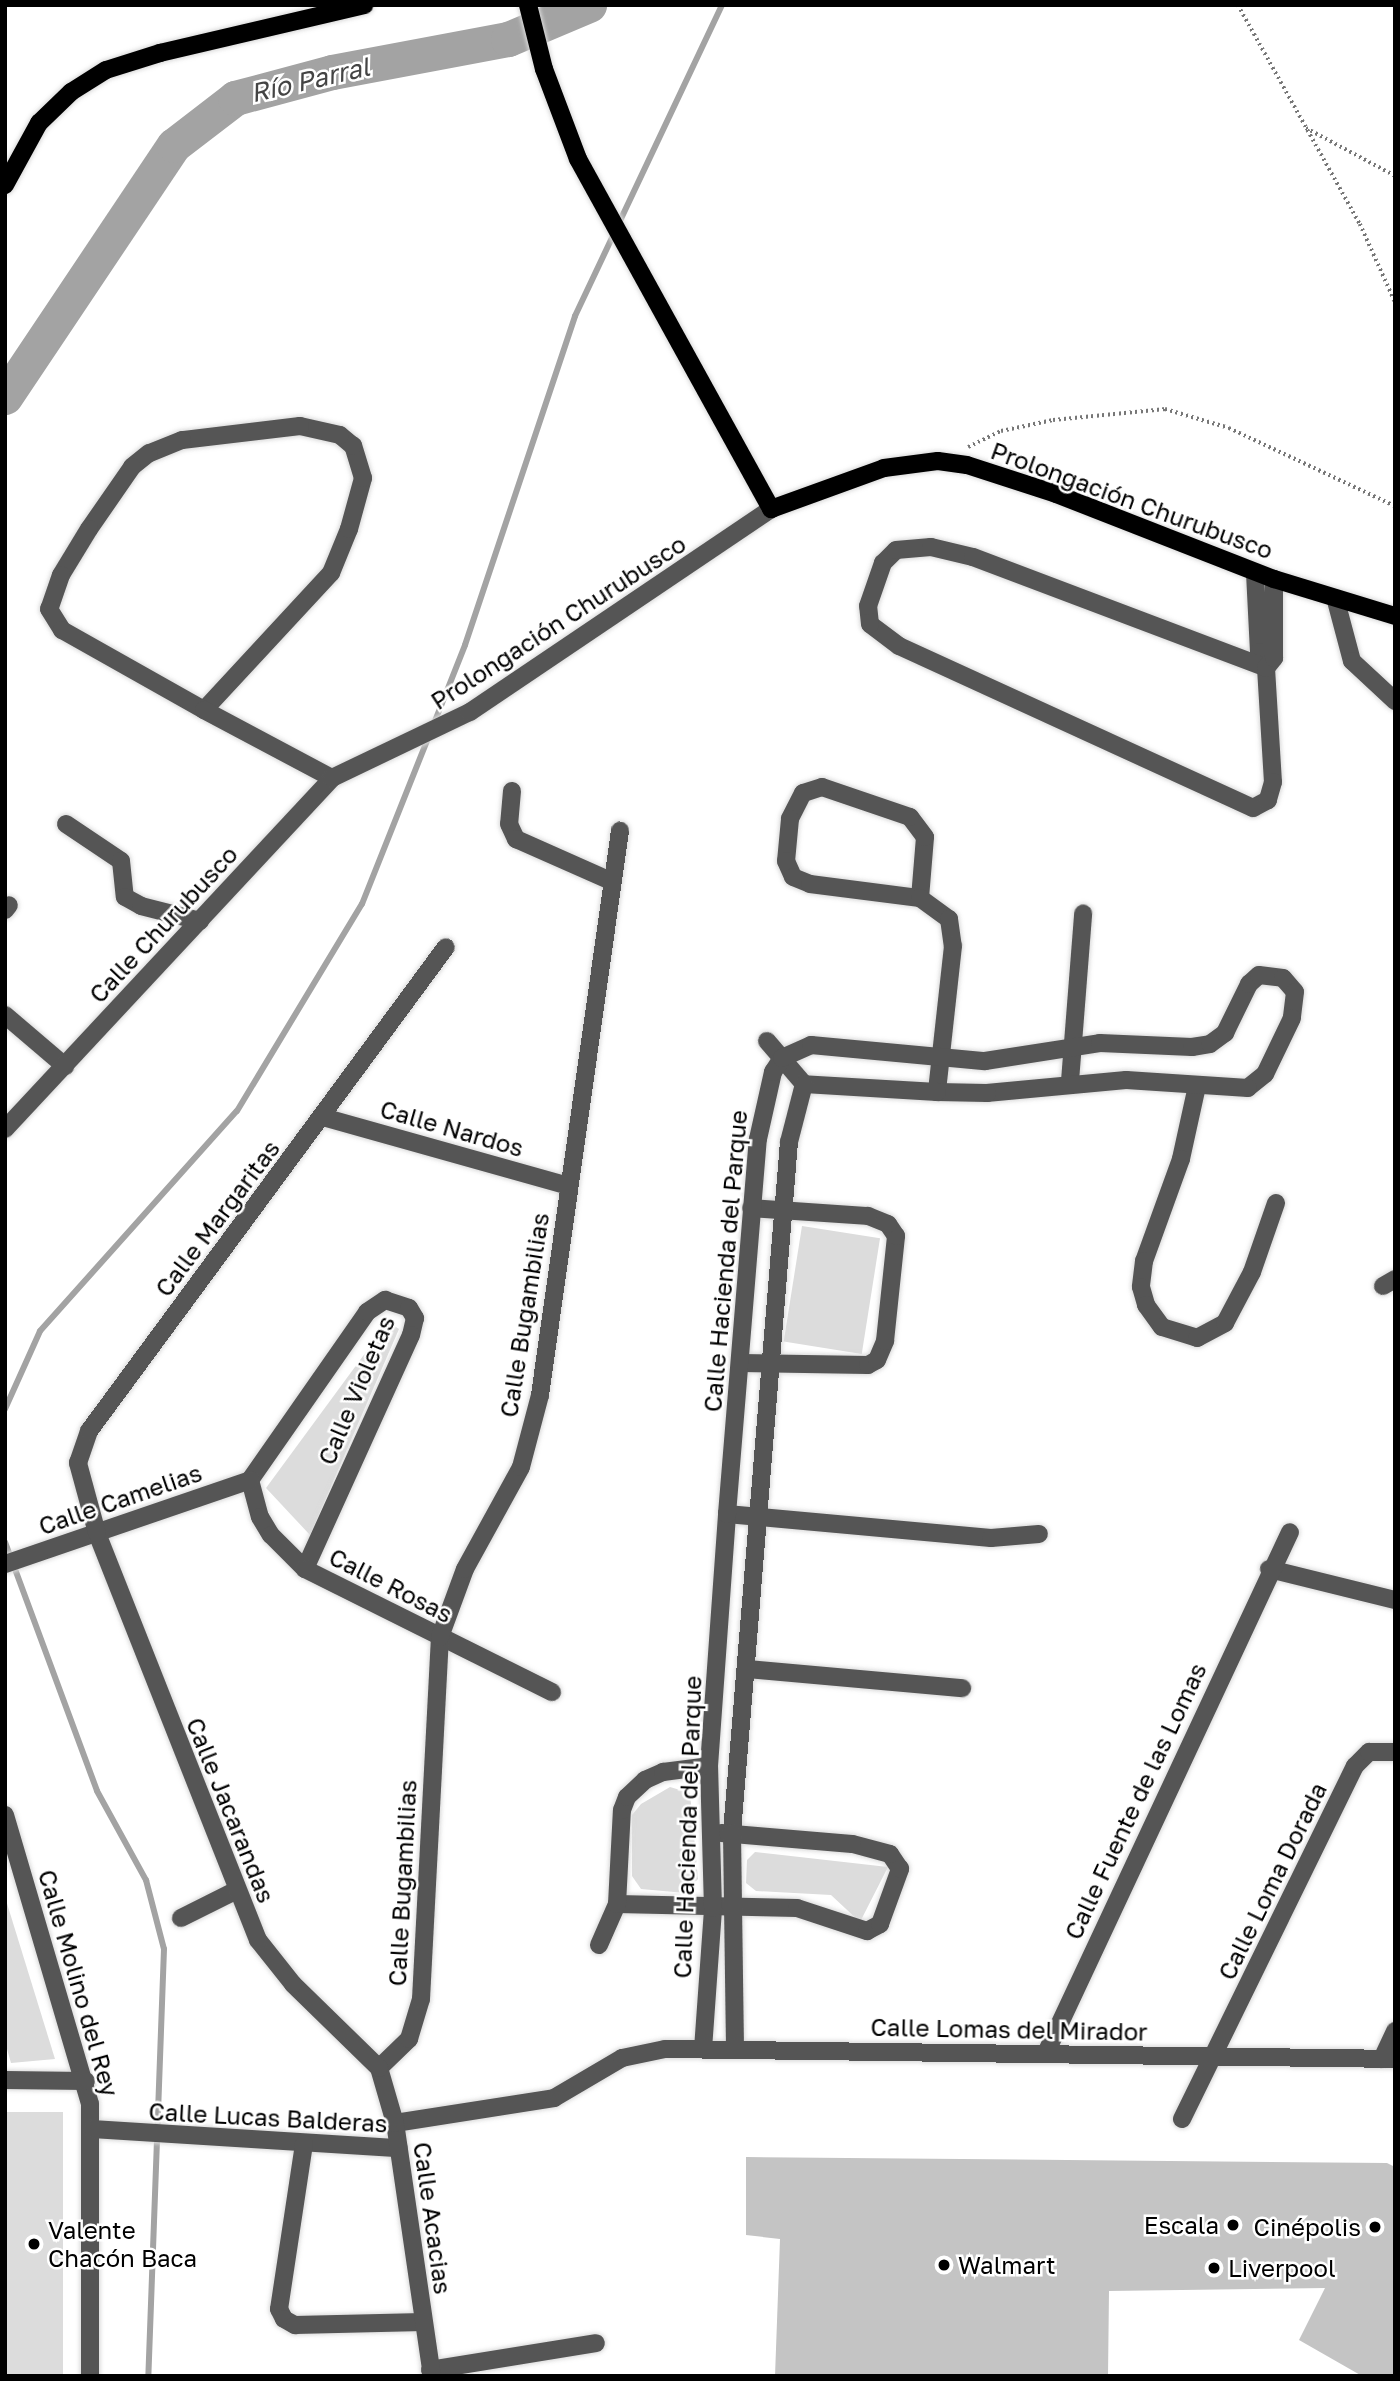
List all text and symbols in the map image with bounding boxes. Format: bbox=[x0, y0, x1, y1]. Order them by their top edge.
water label: Río Parral bbox=[247, 51, 373, 109]
street label: Prolongación Churubusco bbox=[987, 436, 1277, 564]
street label: Prolongación Churubusco bbox=[425, 529, 691, 715]
street label: Calle Churubusco bbox=[83, 840, 243, 1008]
street label: Calle Nardos bbox=[377, 1094, 527, 1162]
street label: Calle Hacienda del Parque bbox=[697, 1109, 753, 1413]
street label: Calle Margaritas bbox=[149, 1134, 285, 1302]
street label: Calle Bugambilias bbox=[494, 1211, 554, 1419]
street label: Calle Violetas bbox=[312, 1311, 400, 1469]
street label: Calle Camelias bbox=[35, 1458, 205, 1540]
street label: Calle Rosas bbox=[325, 1542, 457, 1628]
street label: Calle Fuente de las Lomas bbox=[1058, 1658, 1212, 1944]
street label: Calle Hacienda del Parque bbox=[667, 1675, 707, 1979]
street label: Calle Jacarandas bbox=[181, 1713, 281, 1907]
street label: Calle Loma Dorada bbox=[1212, 1778, 1332, 1984]
street label: Calle Bugambilias bbox=[382, 1779, 422, 1987]
street label: Calle Molino del Rey bbox=[33, 1866, 125, 2100]
street label: Calle Lomas del Mirador bbox=[870, 2012, 1148, 2046]
street label: Calle Lucas Balderas bbox=[148, 2096, 388, 2138]
street label: Calle Acacias bbox=[408, 2140, 458, 2296]
place label: Escala bbox=[1144, 2211, 1219, 2239]
place label: Cinépolis bbox=[1254, 2213, 1361, 2241]
place label: Valente Chacón Baca bbox=[48, 2216, 197, 2272]
marker: Escala bbox=[1225, 2217, 1241, 2233]
marker: Cinépolis bbox=[1367, 2219, 1383, 2235]
marker: Valente Chacón Baca bbox=[26, 2236, 42, 2252]
place label: Walmart bbox=[958, 2251, 1056, 2279]
place label: Liverpool bbox=[1228, 2254, 1336, 2282]
marker: Walmart bbox=[936, 2257, 952, 2273]
marker: Liverpool bbox=[1206, 2260, 1222, 2276]

